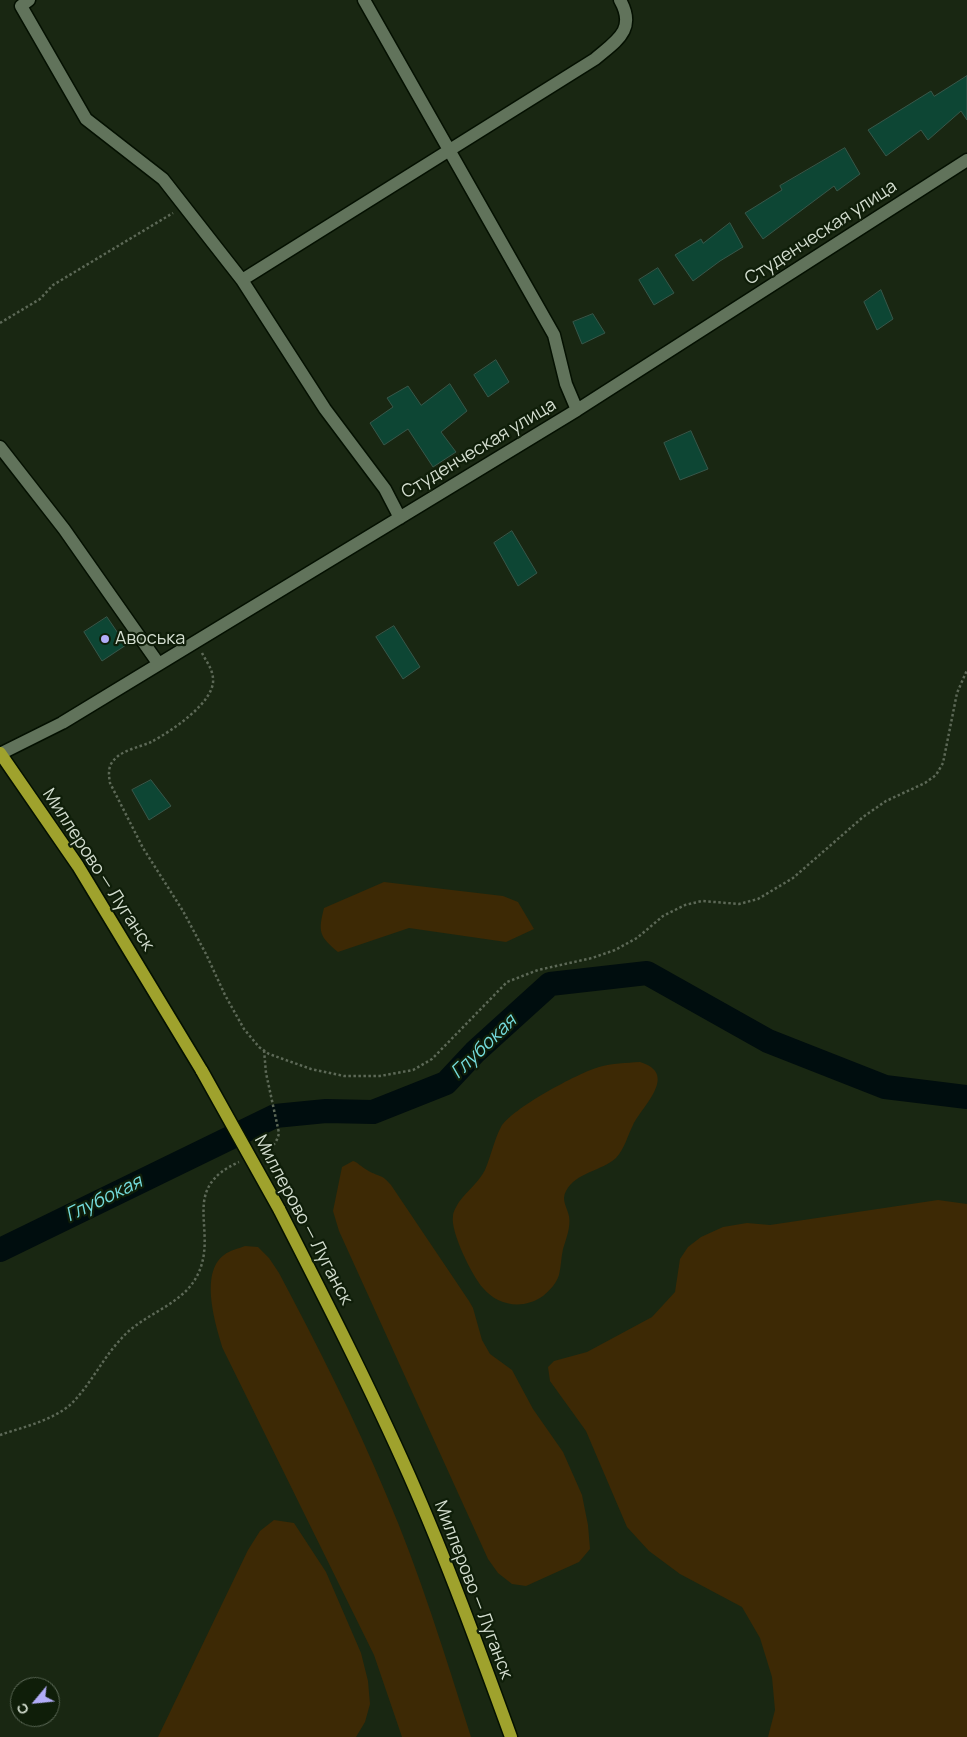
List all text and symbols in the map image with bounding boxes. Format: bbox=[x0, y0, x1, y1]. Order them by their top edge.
street label: Студенческая улица bbox=[741, 176, 901, 290]
street label: Студенческая улица bbox=[398, 394, 560, 504]
place label: Авоська bbox=[115, 628, 185, 650]
marker: Авоська bbox=[99, 633, 111, 645]
street label: Миллерово — Луганск bbox=[37, 785, 159, 955]
water label: Глубокая bbox=[446, 1010, 522, 1084]
street label: Миллерово — Луганск bbox=[249, 1131, 357, 1309]
water label: Глубокая bbox=[62, 1171, 146, 1227]
street label: Миллерово — Луганск bbox=[429, 1498, 517, 1682]
north arrow bbox=[10, 1677, 60, 1727]
text: С bbox=[11, 1700, 33, 1718]

